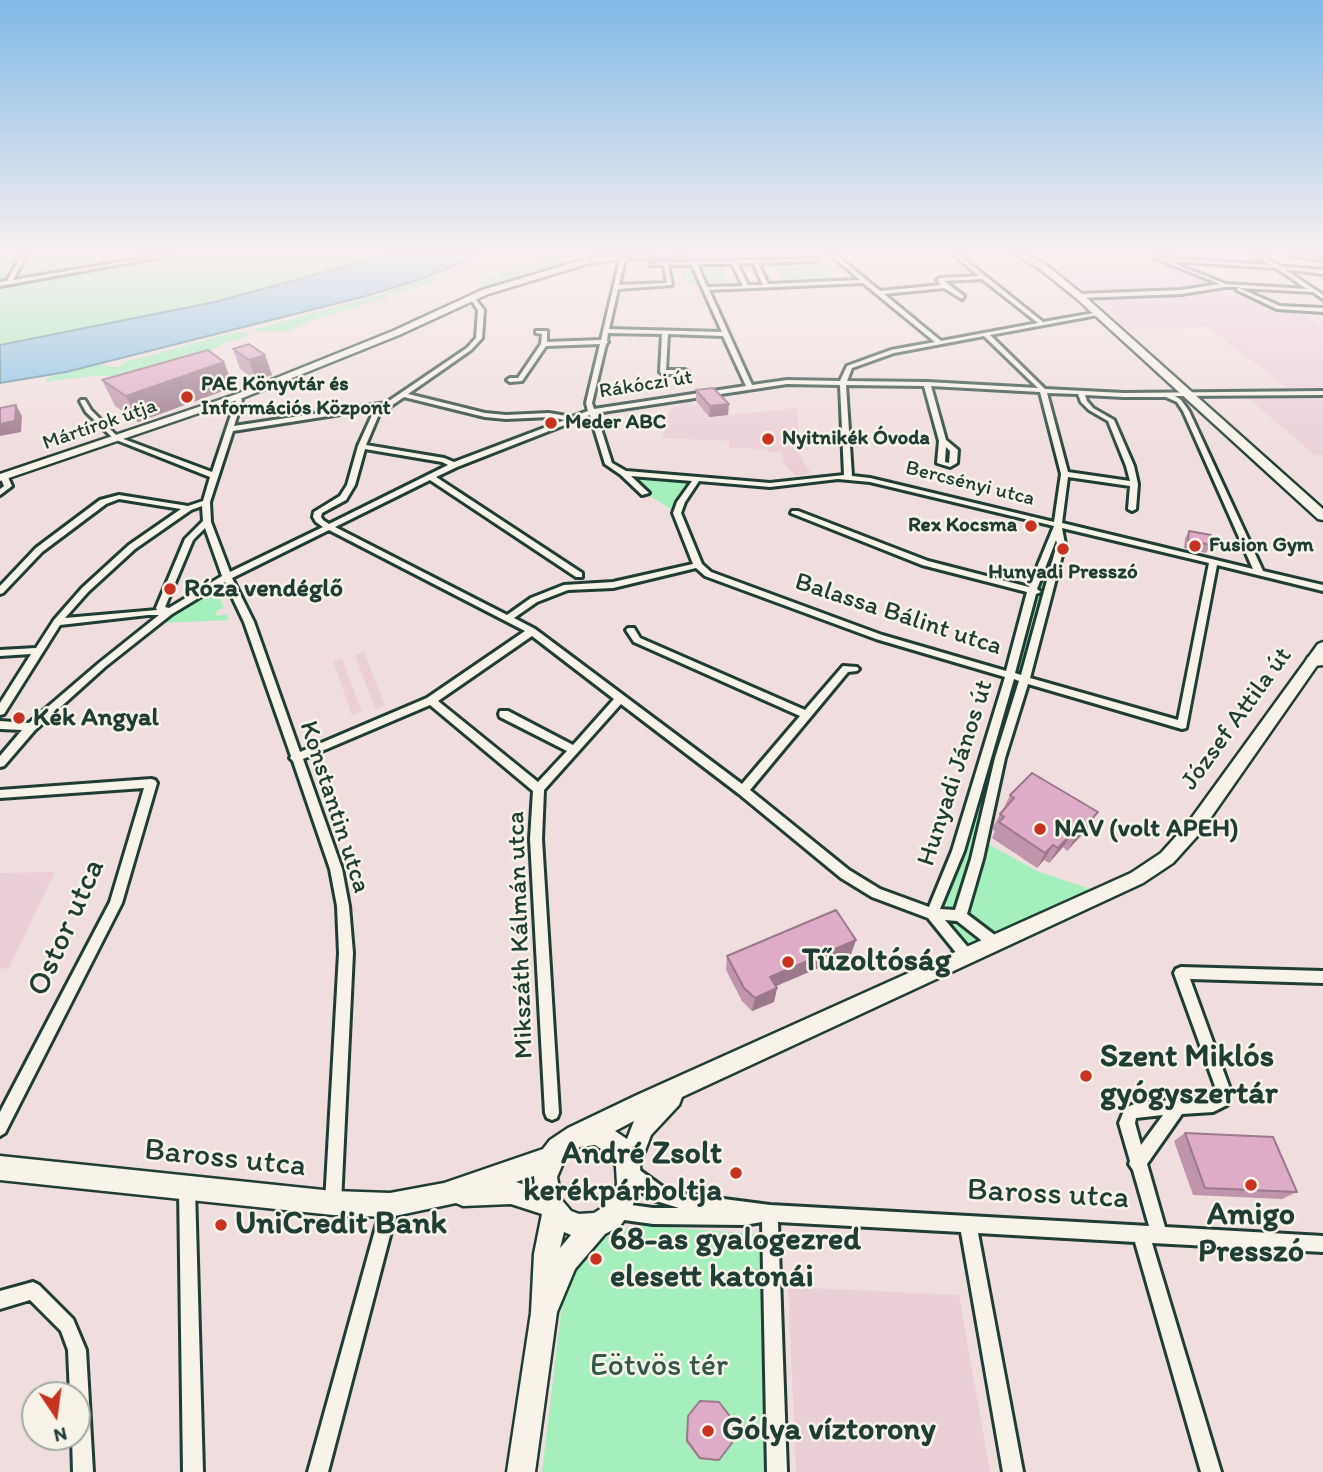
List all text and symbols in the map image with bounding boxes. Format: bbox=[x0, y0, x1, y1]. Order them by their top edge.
street label: Rákóczi út bbox=[598, 365, 694, 405]
place label: PAE Könyvtár és Információs Központ bbox=[201, 372, 391, 422]
marker: PAE Könyvtár és Információs Központ bbox=[179, 389, 195, 405]
street label: Mártírok útja bbox=[39, 394, 161, 456]
place label: Meder ABC bbox=[565, 410, 666, 436]
marker: Meder ABC bbox=[543, 415, 559, 431]
place label: Nyitnikék Óvoda bbox=[782, 426, 930, 452]
marker: Nyitnikék Óvoda bbox=[760, 431, 776, 447]
street label: Bercsényi utca bbox=[903, 456, 1037, 512]
place label: Rex Kocsma bbox=[908, 513, 1017, 539]
marker: Rex Kocsma bbox=[1023, 518, 1039, 534]
place label: Fusion Gym bbox=[1209, 533, 1314, 559]
marker: Fusion Gym bbox=[1187, 538, 1203, 554]
marker: Hunyadi Presszó bbox=[1055, 541, 1071, 557]
place label: Hunyadi Presszó bbox=[988, 560, 1138, 586]
street label: Balassa Bálint utca bbox=[791, 567, 1005, 663]
place label: Róza vendéglő bbox=[184, 573, 343, 605]
marker: Róza vendéglő bbox=[162, 581, 178, 597]
street label: József Attila út bbox=[1175, 641, 1299, 797]
street label: Hunyadi János út bbox=[911, 676, 1001, 870]
place label: Kék Angyal bbox=[33, 702, 159, 734]
marker: Kék Angyal bbox=[11, 710, 27, 726]
street label: Konstantin utca bbox=[292, 717, 376, 897]
street label: Mikszáth Kálmán utca bbox=[501, 811, 541, 1059]
place label: NAV (volt APEH) bbox=[1054, 813, 1238, 845]
marker: NAV (volt APEH) bbox=[1032, 821, 1048, 837]
street label: Ostor utca bbox=[20, 854, 114, 1002]
place label: Tűzoltóság bbox=[802, 943, 951, 981]
marker: Tűzoltóság bbox=[780, 954, 796, 970]
place label: Szent Miklós gyógyszertár bbox=[1100, 1039, 1278, 1114]
marker: Szent Miklós gyógyszertár bbox=[1078, 1068, 1094, 1084]
street label: Baross utca bbox=[142, 1131, 308, 1187]
place label: André Zsolt kerékpárboltja bbox=[523, 1136, 722, 1211]
marker: André Zsolt kerékpárboltja bbox=[728, 1165, 744, 1181]
street label: Baross utca bbox=[966, 1172, 1130, 1218]
marker: Amigo Presszó bbox=[1243, 1177, 1259, 1193]
place label: Amigo Presszó bbox=[1198, 1197, 1304, 1272]
place label: UniCredit Bank bbox=[235, 1206, 447, 1244]
marker: UniCredit Bank bbox=[213, 1217, 229, 1233]
place label: 68-as gyalogezred elesett katonái bbox=[610, 1222, 861, 1297]
marker: 68-as gyalogezred elesett katonái bbox=[588, 1251, 604, 1267]
park label: Eötvös tér bbox=[590, 1348, 728, 1386]
north arrow bbox=[21, 1381, 91, 1451]
place label: Gólya víztorony bbox=[722, 1412, 936, 1450]
text: N bbox=[52, 1422, 69, 1448]
marker: Gólya víztorony bbox=[700, 1423, 716, 1439]

